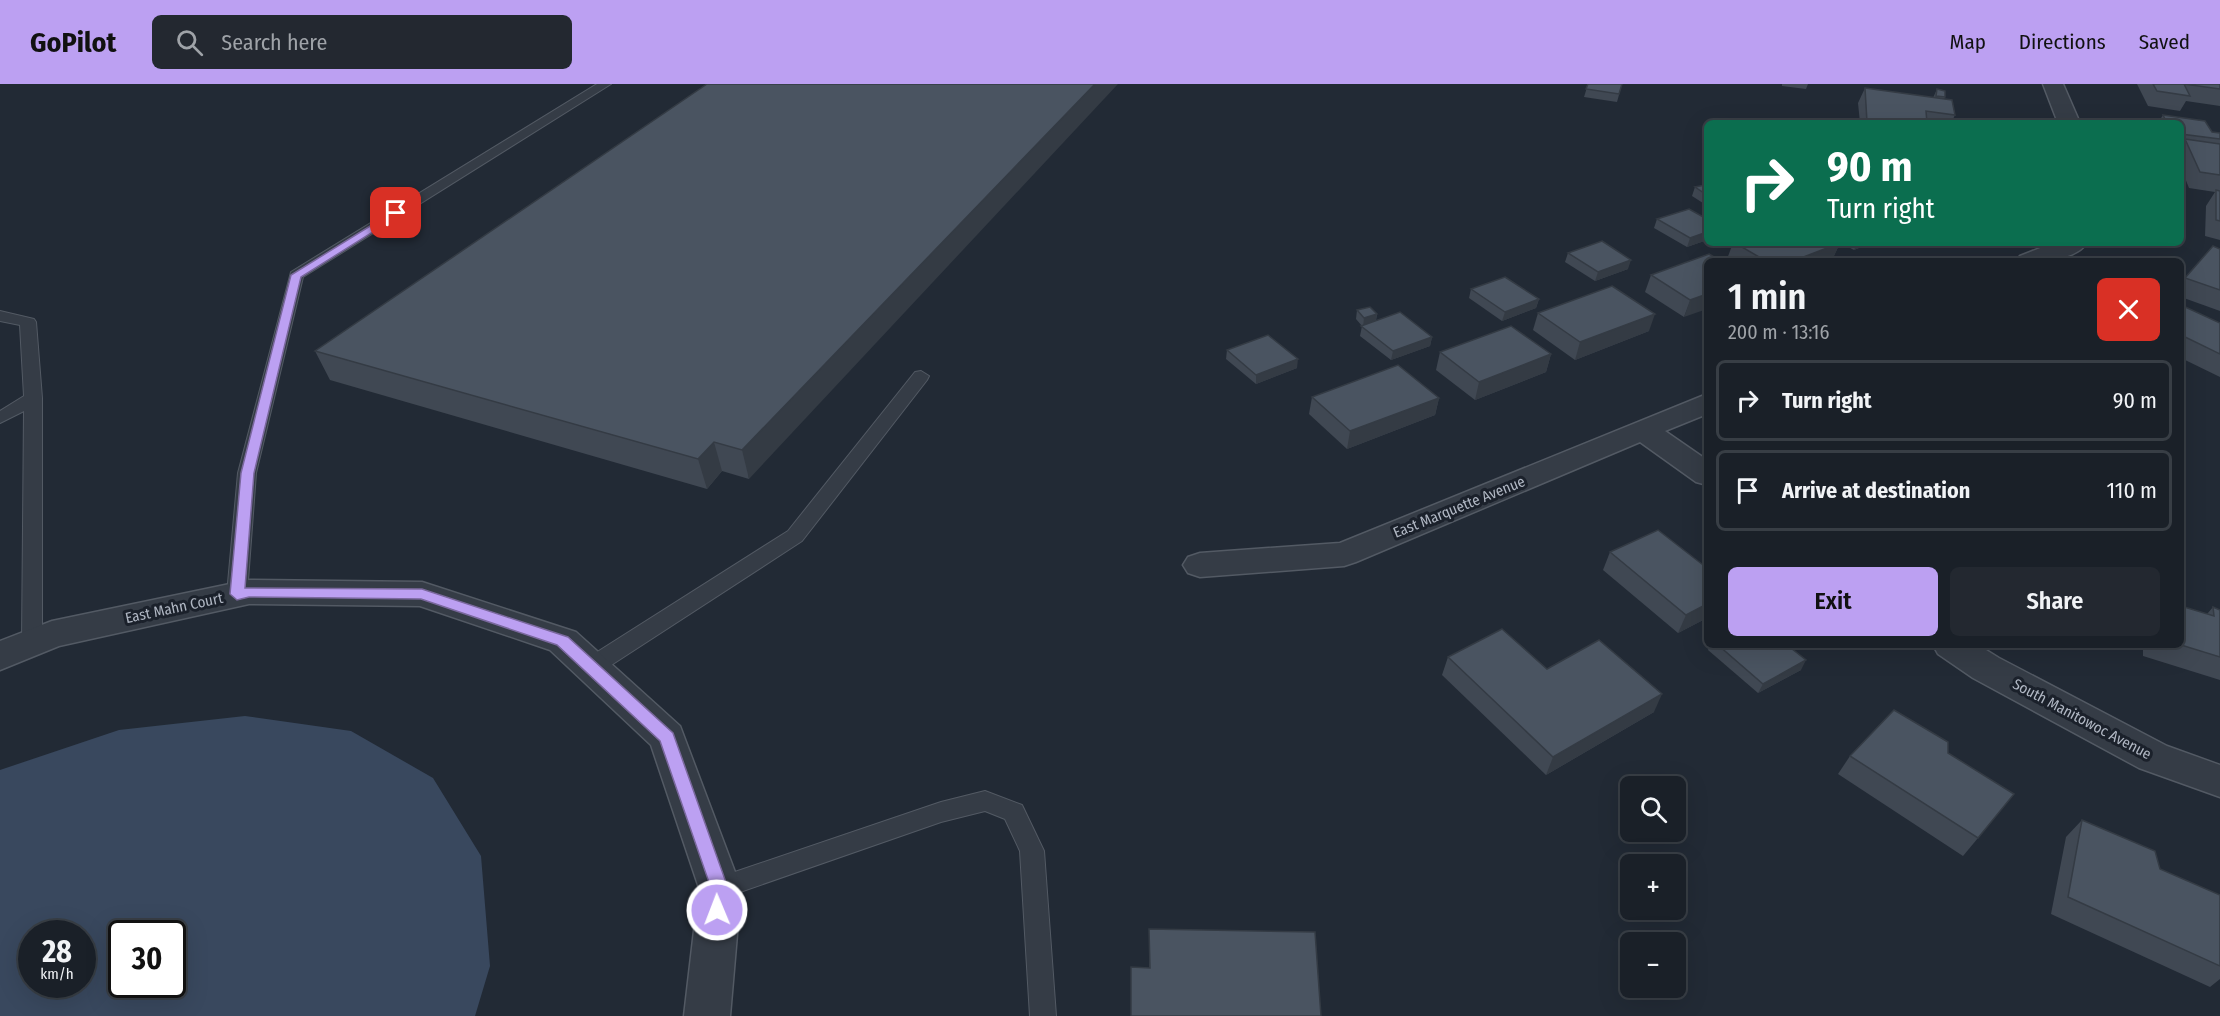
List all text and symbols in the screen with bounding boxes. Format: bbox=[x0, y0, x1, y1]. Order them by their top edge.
search box bbox=[152, 15, 572, 69]
text: GoPilot bbox=[30, 26, 116, 59]
icon: search bbox=[173, 26, 206, 59]
text: Search here bbox=[221, 29, 327, 56]
text: Map bbox=[1949, 29, 1986, 55]
text: Directions bbox=[2019, 29, 2106, 55]
text: Saved bbox=[2139, 29, 2190, 55]
text: 90 m bbox=[1827, 142, 1912, 192]
icon: right bbox=[1728, 144, 1806, 222]
pin bbox=[370, 187, 421, 238]
text: Turn right bbox=[1827, 193, 1935, 225]
icon: arrive bbox=[379, 196, 412, 229]
text: 1 min bbox=[1728, 275, 1806, 319]
button: close bbox=[2097, 278, 2160, 341]
text: 200 m · 13:16 bbox=[1728, 320, 1829, 344]
icon: right bbox=[1731, 384, 1764, 417]
text: Turn right bbox=[1782, 387, 1871, 414]
text: 90 m bbox=[2113, 387, 2157, 414]
street label: East Marquette Avenue bbox=[1390, 472, 1528, 542]
icon: arrive bbox=[1731, 474, 1764, 507]
text: Arrive at destination bbox=[1782, 477, 1970, 504]
text: 110 m bbox=[2107, 477, 2157, 504]
button: Exit bbox=[1728, 567, 1938, 636]
button: Share bbox=[1950, 567, 2160, 636]
street label: East Mahn Court bbox=[123, 589, 225, 627]
street label: South Manitowoc Avenue bbox=[2010, 675, 2154, 763]
map controls bbox=[1620, 776, 1686, 998]
button: search bbox=[1620, 776, 1686, 842]
button: + bbox=[1620, 854, 1686, 920]
position arrow bbox=[685, 878, 749, 942]
speed limit sign: 30 bbox=[108, 920, 186, 998]
button: − bbox=[1620, 932, 1686, 998]
text: 28 bbox=[42, 934, 72, 970]
text: km/h bbox=[40, 965, 74, 983]

